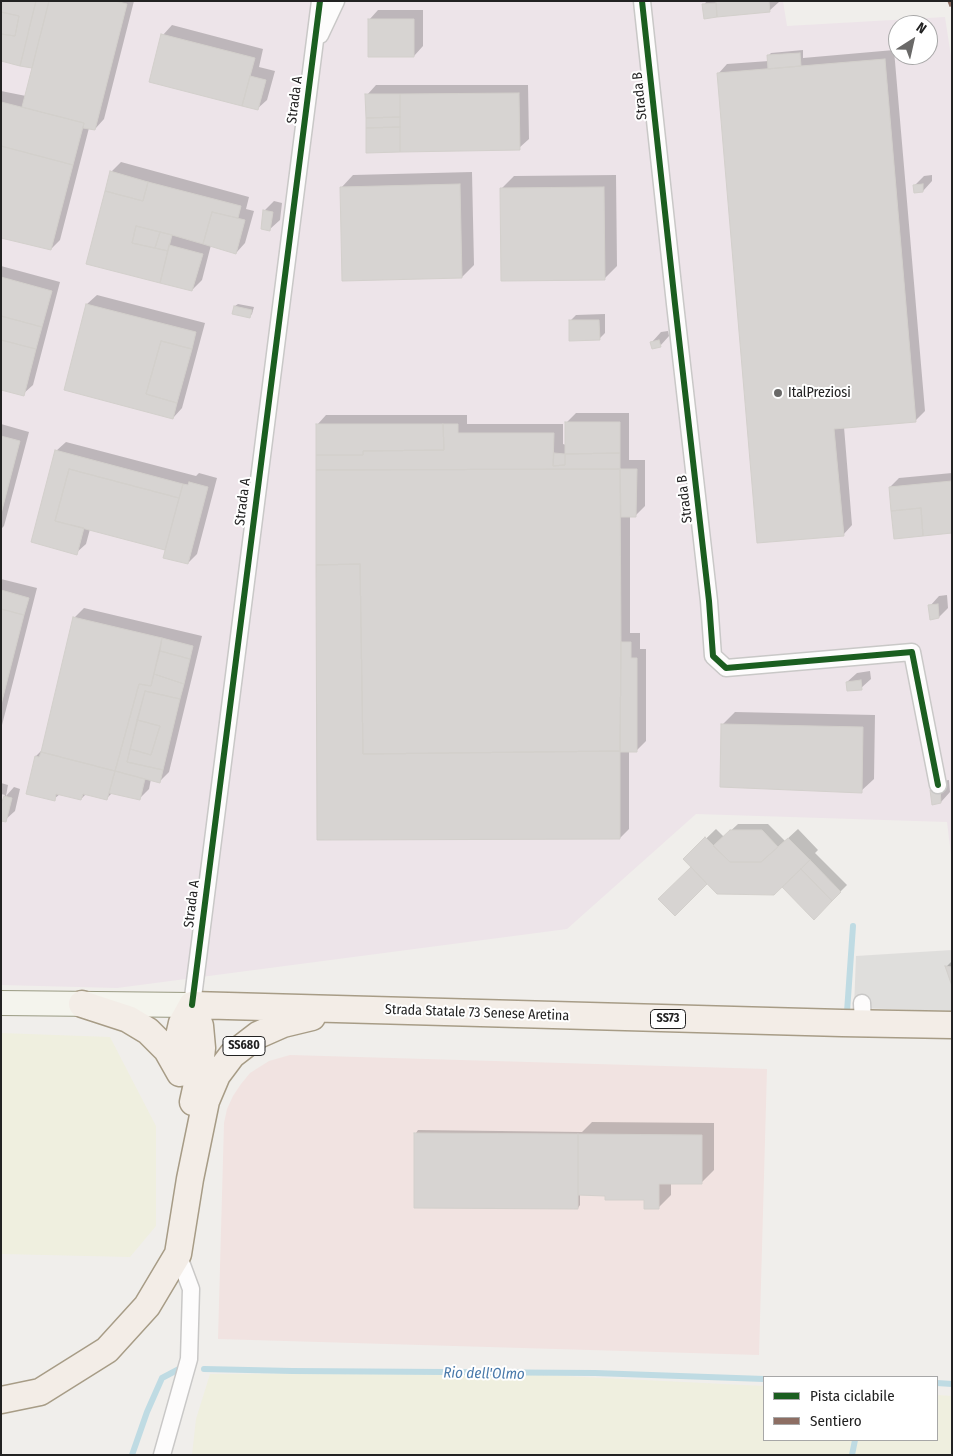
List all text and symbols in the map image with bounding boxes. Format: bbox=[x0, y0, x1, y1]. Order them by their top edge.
north arrow bbox=[888, 15, 938, 65]
text: N bbox=[913, 19, 930, 37]
street label: Strada B bbox=[629, 71, 651, 121]
street label: Strada A bbox=[284, 75, 306, 125]
place label: ItalPreziosi bbox=[788, 385, 851, 401]
marker: ItalPreziosi bbox=[772, 387, 784, 399]
street label: Strada B bbox=[674, 474, 696, 524]
street label: Strada A bbox=[232, 477, 254, 527]
street label: Strada A bbox=[181, 879, 203, 929]
street label: Strada Statale 73 Senese Aretina bbox=[385, 1001, 569, 1025]
road number: SS73 bbox=[650, 1010, 686, 1028]
road number: SS680 bbox=[223, 1036, 265, 1056]
water label: Rio dell'Olmo bbox=[443, 1364, 525, 1384]
legend bbox=[763, 1376, 938, 1441]
text: Pista ciclabile bbox=[810, 1387, 895, 1405]
text: Sentiero bbox=[810, 1412, 862, 1430]

